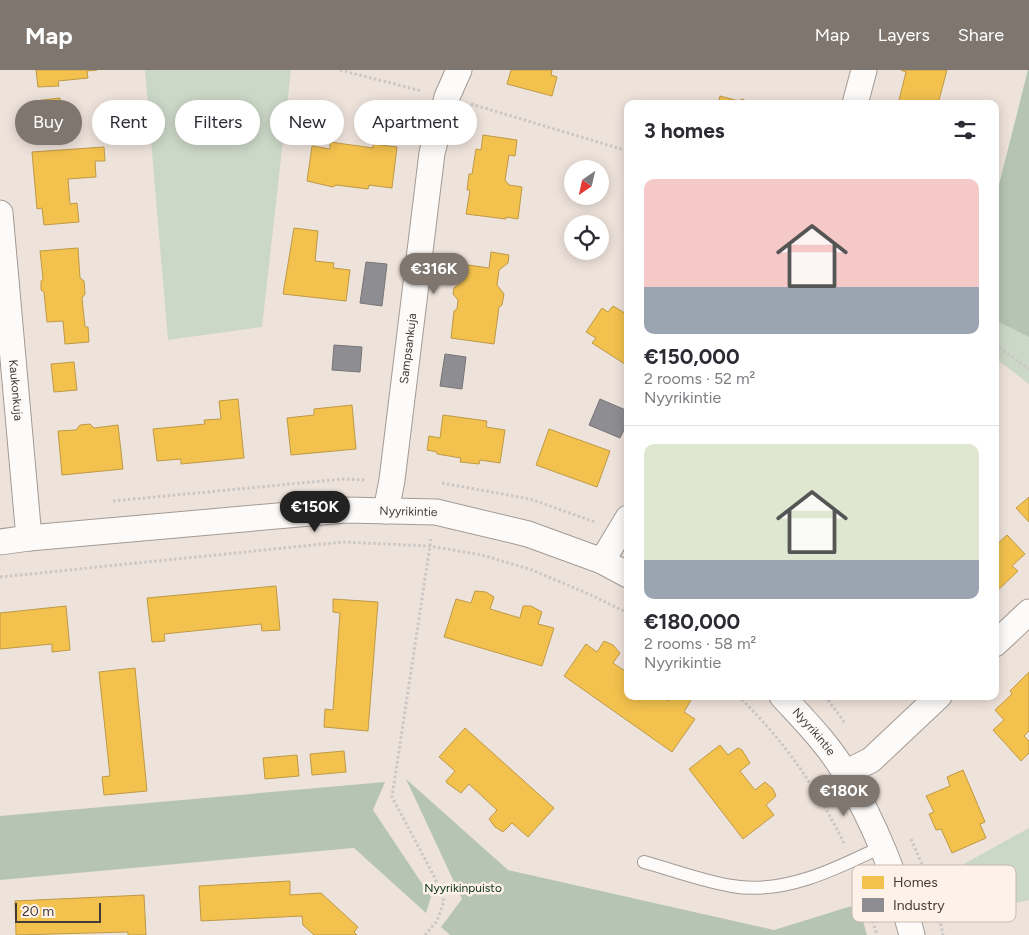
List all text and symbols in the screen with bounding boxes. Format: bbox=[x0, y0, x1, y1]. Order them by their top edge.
text: Map bbox=[25, 21, 73, 50]
text: Map bbox=[815, 24, 850, 46]
text: Layers bbox=[878, 24, 930, 46]
text: Share bbox=[958, 24, 1004, 46]
chip: Buy bbox=[15, 100, 82, 145]
chip: Rent bbox=[92, 100, 165, 145]
chip: Filters bbox=[175, 100, 260, 145]
chip: New bbox=[270, 100, 344, 145]
chip: Apartment bbox=[354, 100, 477, 145]
icon: filters bbox=[951, 116, 979, 144]
text: 3 homes bbox=[644, 118, 725, 143]
north arrow bbox=[564, 160, 609, 205]
map controls bbox=[564, 160, 609, 260]
icon: home bbox=[767, 211, 857, 301]
button: locate bbox=[564, 215, 609, 260]
pin: €316K bbox=[399, 252, 469, 295]
text: €316K bbox=[411, 259, 457, 278]
street label: Sampsankuja bbox=[397, 312, 419, 385]
text: €150,000 bbox=[644, 344, 740, 369]
street label: Kaukonkuja bbox=[6, 359, 26, 421]
text: 2 rooms · 52 m² bbox=[644, 369, 755, 388]
text: Nyyrikintie bbox=[644, 388, 721, 407]
icon: home bbox=[767, 477, 857, 567]
pin: €150K bbox=[280, 490, 350, 533]
text: €150K bbox=[291, 497, 339, 516]
street label: Nyyrikintie bbox=[379, 504, 438, 519]
text: €180,000 bbox=[644, 609, 740, 634]
text: 2 rooms · 58 m² bbox=[644, 634, 756, 653]
text: Nyyrikintie bbox=[644, 653, 721, 672]
street label: Nyyrikintie bbox=[790, 705, 838, 759]
pin: €180K bbox=[809, 774, 879, 817]
text: €180K bbox=[820, 781, 868, 800]
legend bbox=[852, 865, 1016, 922]
text: Homes bbox=[893, 874, 938, 891]
park label: Nyyrikinpuisto bbox=[424, 881, 502, 895]
text: Industry bbox=[893, 897, 945, 914]
scale bar bbox=[15, 900, 101, 923]
text: 20 m bbox=[22, 903, 54, 920]

